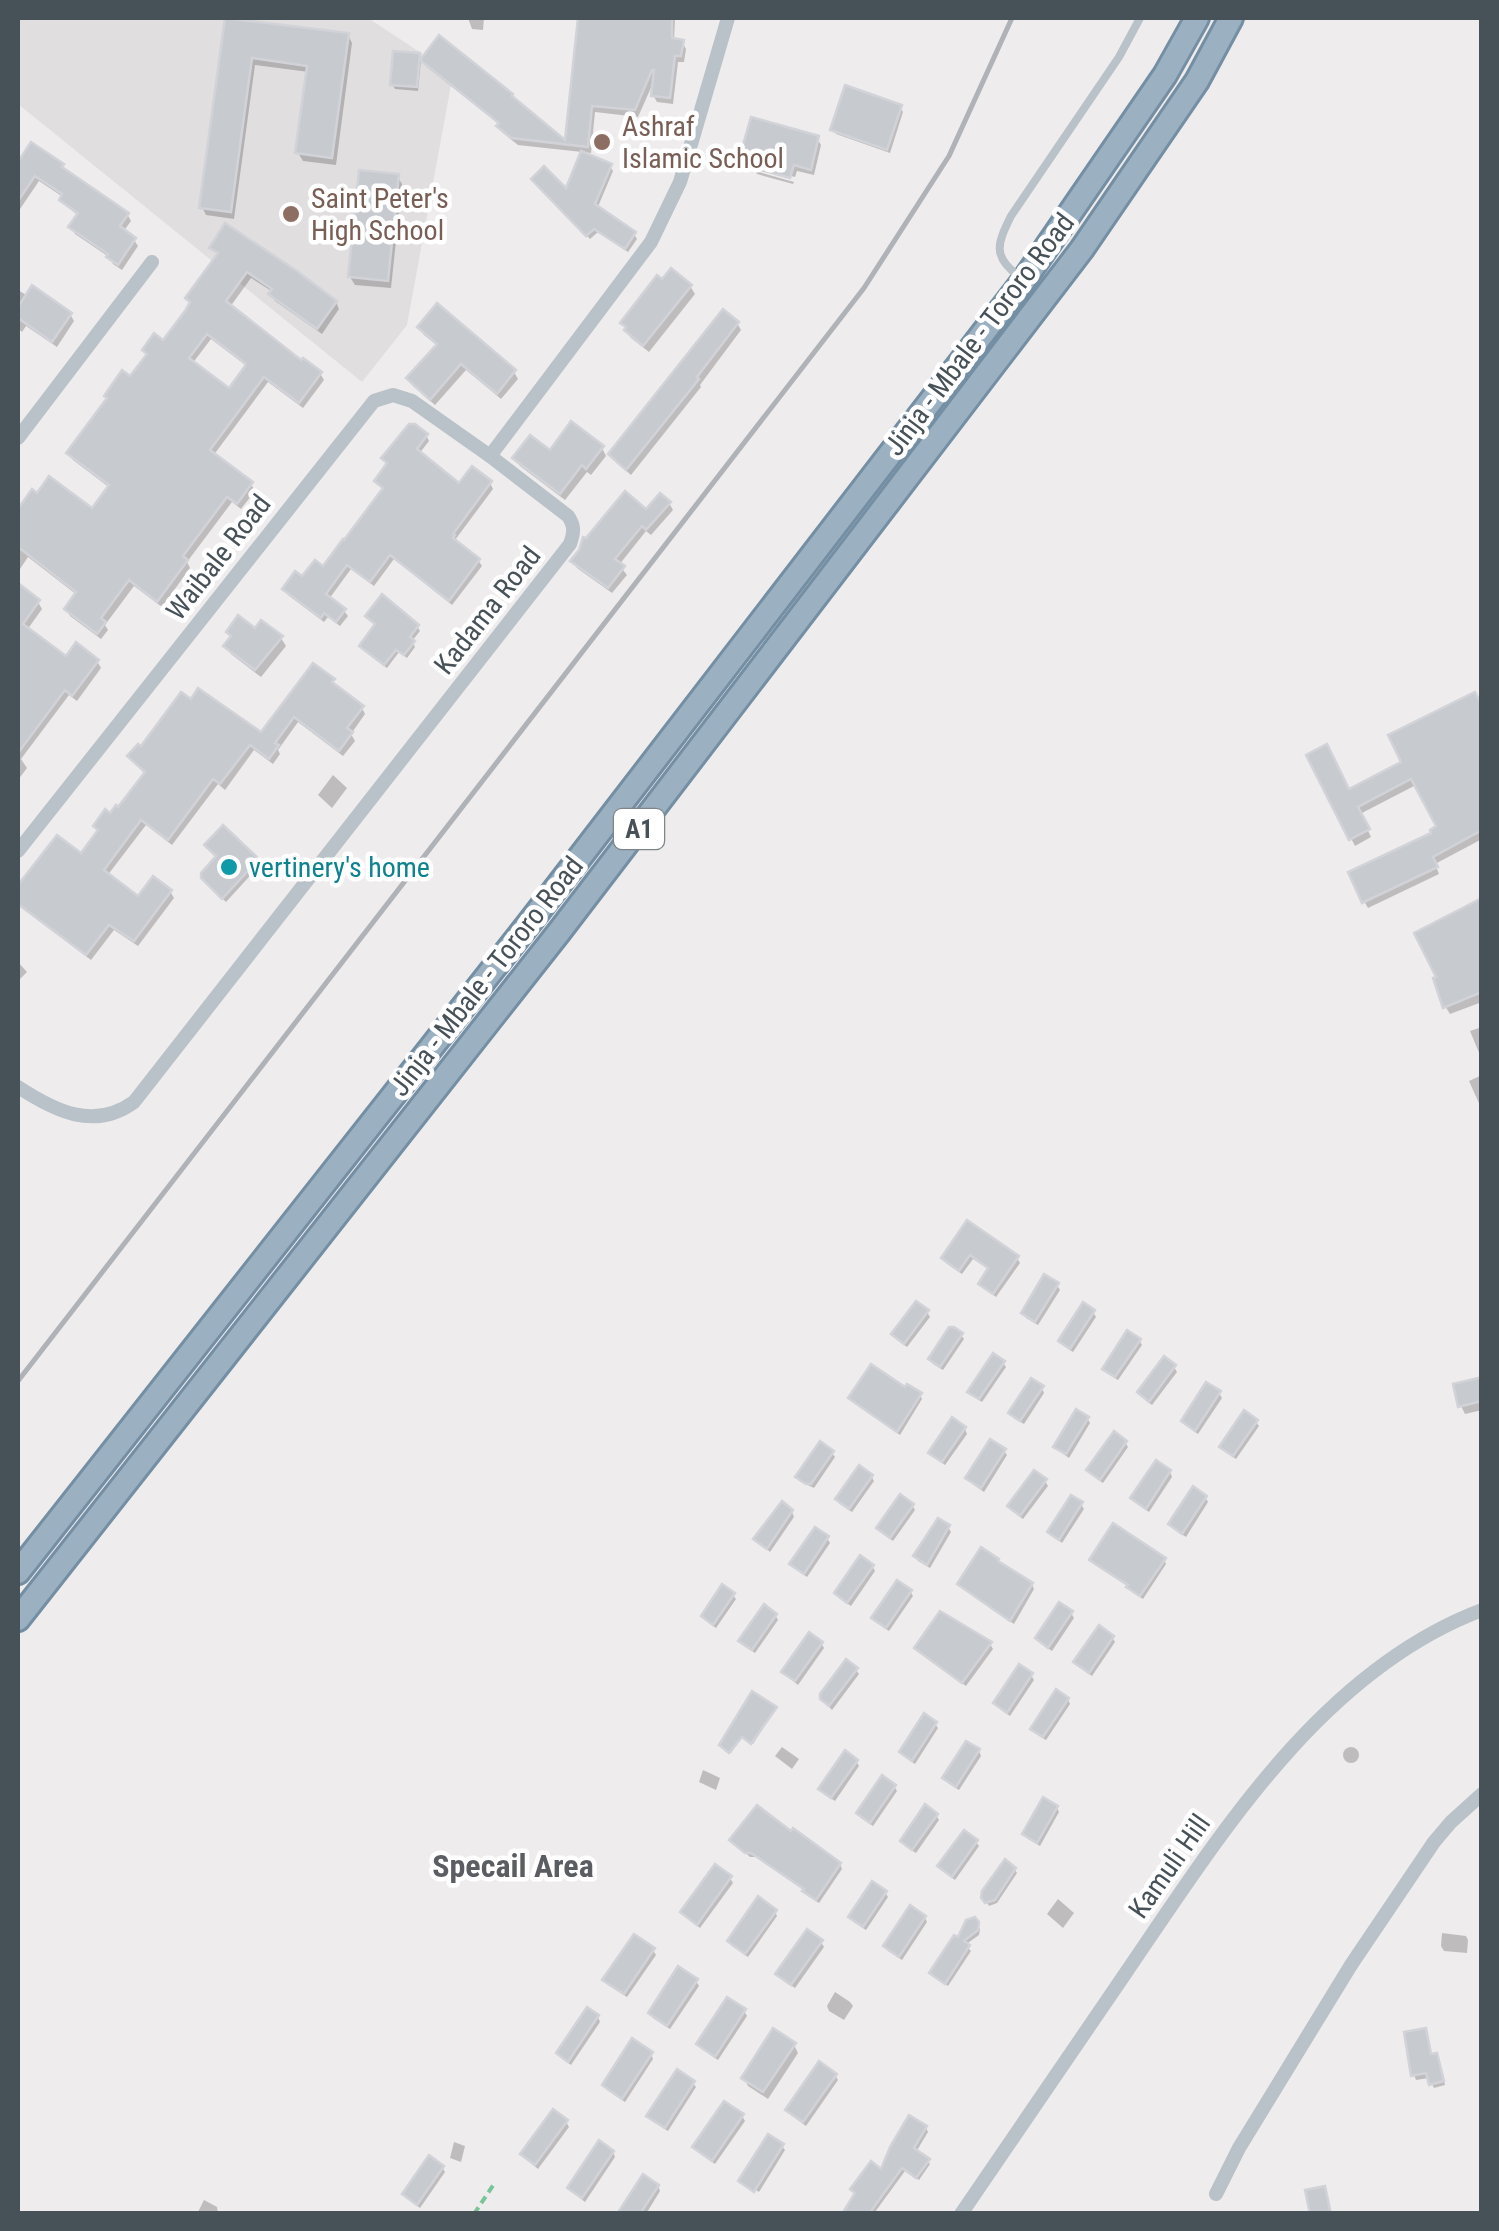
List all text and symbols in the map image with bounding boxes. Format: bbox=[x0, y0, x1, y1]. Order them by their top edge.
place label: Ashraf Islamic School bbox=[622, 110, 784, 175]
marker: Ashraf Islamic School bbox=[591, 131, 613, 153]
place label: Saint Peter's High School bbox=[311, 182, 449, 247]
marker: Saint Peter's High School bbox=[280, 203, 302, 225]
street label: Jinja - Mbale - Tororo Road bbox=[878, 207, 1081, 462]
street label: Waibale Road bbox=[159, 488, 278, 627]
street label: Kadama Road bbox=[427, 540, 548, 681]
road number: A1 bbox=[614, 809, 664, 849]
street label: Jinja - Mbale - Tororo Road bbox=[383, 850, 590, 1103]
place label: vertinery's home bbox=[249, 851, 430, 884]
marker: vertinery's home bbox=[218, 856, 240, 878]
street label: Kamuli Hill bbox=[1122, 1808, 1217, 1925]
district label: Specail Area bbox=[432, 1847, 594, 1885]

